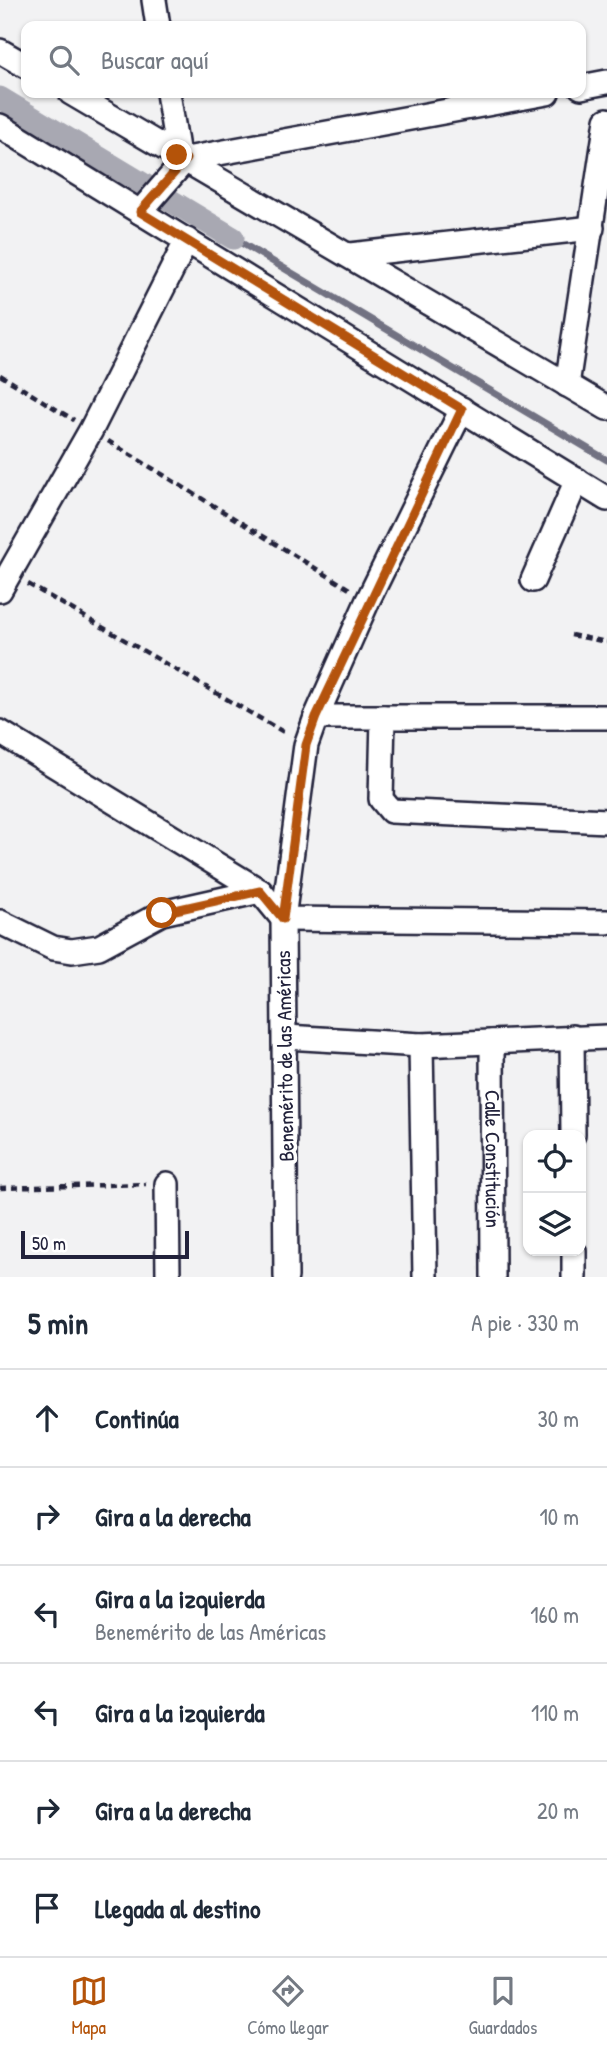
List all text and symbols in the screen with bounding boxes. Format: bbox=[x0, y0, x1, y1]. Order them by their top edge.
search box bbox=[21, 21, 586, 98]
icon: search bbox=[45, 41, 83, 79]
text: Buscar aquí bbox=[101, 42, 209, 77]
route end bbox=[161, 139, 192, 170]
route start bbox=[146, 897, 177, 928]
street label: Benemérito de las Américas bbox=[268, 950, 301, 1162]
street label: Calle Constitución bbox=[478, 1090, 508, 1228]
map controls bbox=[523, 1130, 586, 1256]
button: locate bbox=[523, 1130, 586, 1193]
button: layers bbox=[523, 1193, 586, 1256]
scale bar bbox=[21, 1228, 189, 1260]
text: 50 m bbox=[32, 1230, 66, 1256]
text: 5 min bbox=[28, 1303, 88, 1343]
text: A pie · 330 m bbox=[471, 1307, 579, 1338]
icon: ahead bbox=[28, 1399, 66, 1437]
text: Continúa bbox=[95, 1401, 179, 1436]
text: 30 m bbox=[537, 1403, 579, 1434]
icon: right bbox=[28, 1497, 66, 1535]
text: Gira a la derecha bbox=[95, 1499, 251, 1534]
text: 10 m bbox=[539, 1501, 579, 1532]
text: Gira a la izquierda bbox=[95, 1581, 265, 1616]
icon: left bbox=[28, 1595, 66, 1633]
text: 160 m bbox=[530, 1599, 579, 1630]
text: Benemérito de las Américas bbox=[95, 1616, 326, 1647]
icon: left bbox=[28, 1693, 66, 1731]
text: Gira a la izquierda bbox=[95, 1695, 265, 1730]
text: 110 m bbox=[531, 1697, 579, 1728]
icon: right bbox=[28, 1791, 66, 1829]
text: Gira a la derecha bbox=[95, 1793, 251, 1828]
text: 20 m bbox=[537, 1795, 579, 1826]
icon: arrive bbox=[28, 1889, 66, 1927]
text: Llegada al destino bbox=[95, 1891, 261, 1926]
tab: Mapa bbox=[70, 1972, 108, 2040]
tab: Cómo llegar bbox=[247, 1972, 329, 2040]
tab: Guardados bbox=[469, 1972, 537, 2040]

